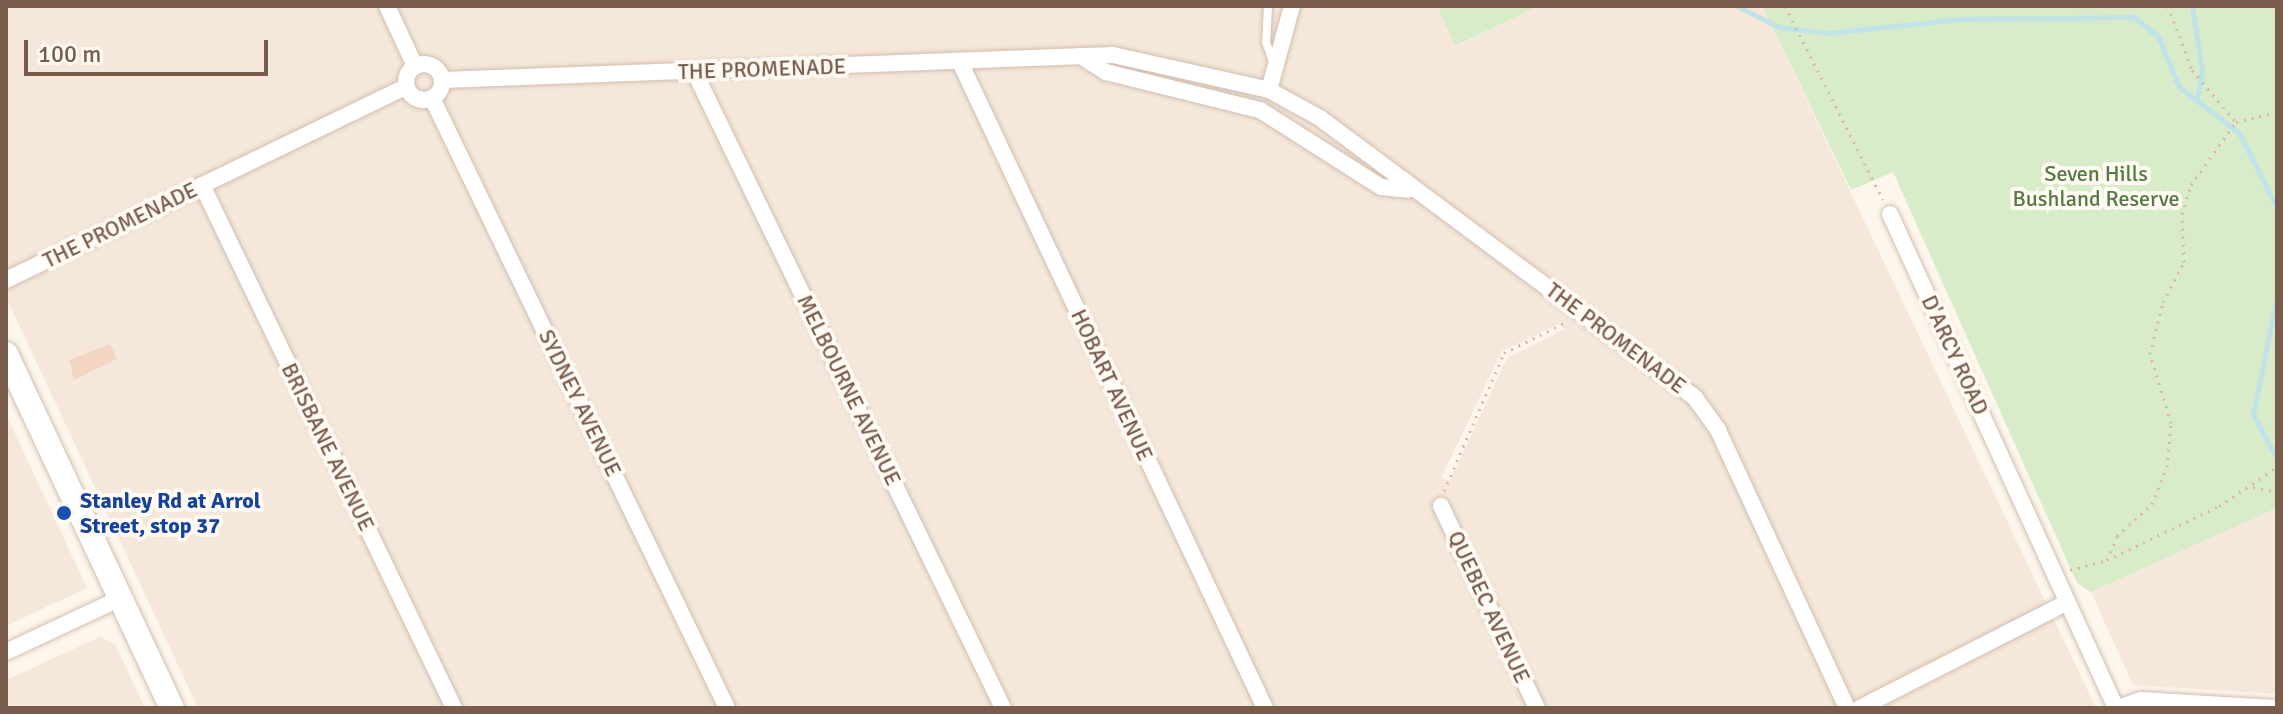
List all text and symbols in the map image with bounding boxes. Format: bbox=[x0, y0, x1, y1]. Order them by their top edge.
scale bar bbox=[28, 24, 272, 74]
text: 100 m bbox=[38, 39, 101, 69]
street label: THE PROMENADE bbox=[678, 53, 846, 85]
park label: Seven Hills Bushland Reserve bbox=[2012, 160, 2180, 212]
street label: THE PROMENADE bbox=[39, 176, 201, 274]
street label: THE PROMENADE bbox=[1541, 277, 1691, 399]
street label: MELBOURNE AVENUE bbox=[791, 290, 907, 490]
street label: D'ARCY ROAD bbox=[1916, 291, 1994, 419]
street label: HOBART AVENUE bbox=[1065, 305, 1159, 465]
street label: SYDNEY AVENUE bbox=[533, 325, 627, 481]
street label: BRISBANE AVENUE bbox=[276, 359, 380, 535]
place label: Stanley Rd at Arrol Street, stop 37 bbox=[80, 487, 261, 538]
marker: Stanley Rd at Arrol Street, stop 37 bbox=[55, 504, 73, 522]
street label: QUEBEC AVENUE bbox=[1442, 527, 1536, 687]

